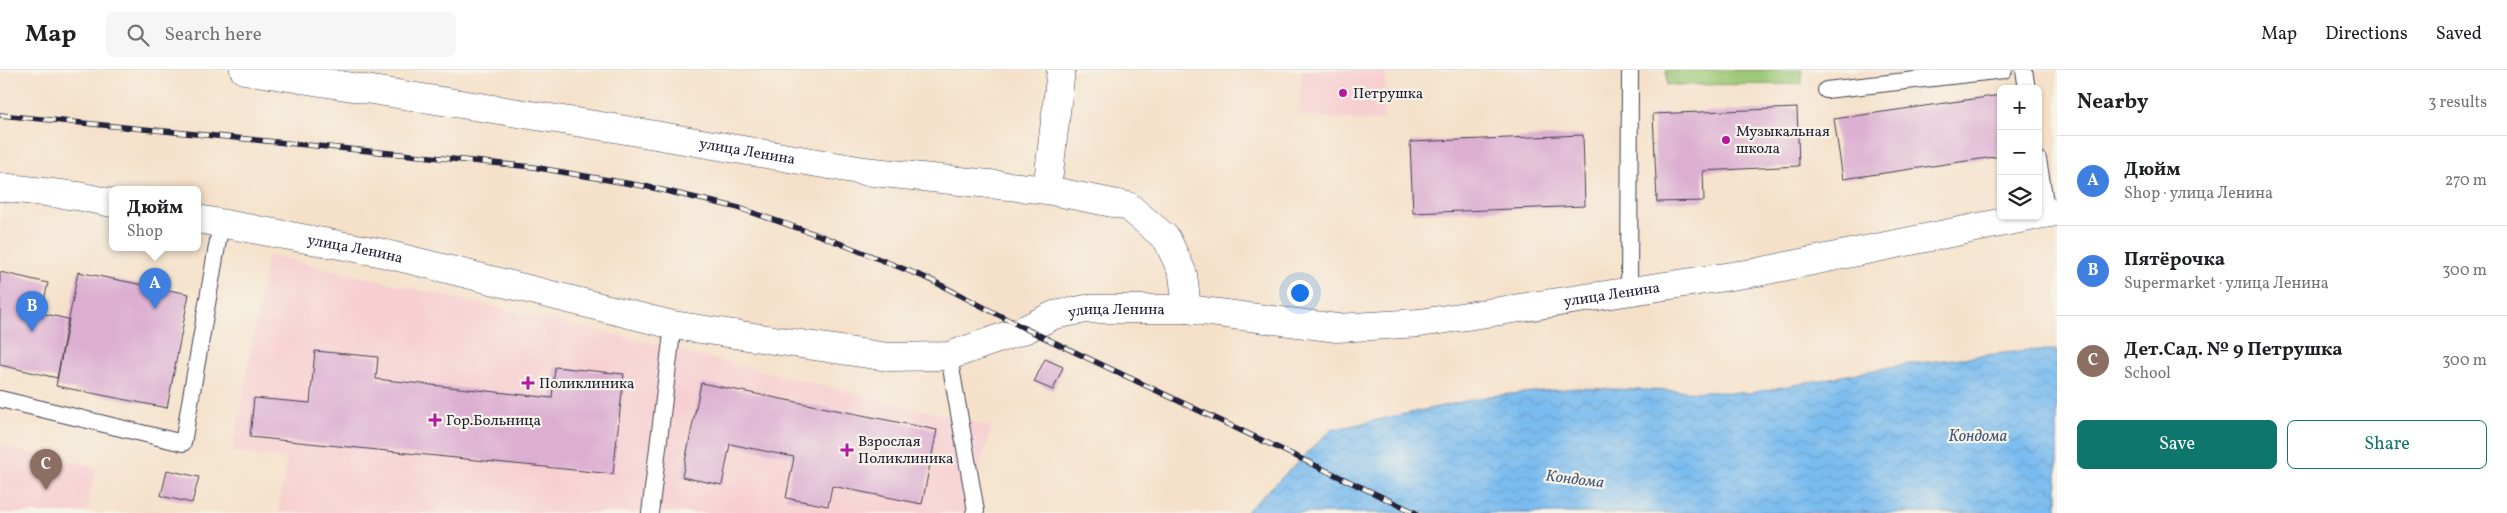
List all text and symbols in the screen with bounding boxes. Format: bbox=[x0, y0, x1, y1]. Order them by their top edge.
search box bbox=[106, 12, 456, 57]
text: Map bbox=[25, 18, 76, 52]
icon: search bbox=[124, 21, 152, 49]
text: Search here bbox=[164, 22, 262, 48]
text: Map bbox=[2261, 22, 2297, 47]
text: Directions bbox=[2325, 22, 2408, 47]
text: Saved bbox=[2436, 22, 2482, 47]
place label: Петрушка bbox=[1353, 84, 1423, 105]
map controls bbox=[1997, 85, 2042, 220]
button: + bbox=[1997, 85, 2042, 130]
marker: Петрушка bbox=[1337, 87, 1349, 99]
text: Nearby bbox=[2077, 88, 2148, 117]
text: 3 results bbox=[2428, 92, 2487, 114]
place label: Музыкальная школа bbox=[1736, 122, 1830, 160]
button: − bbox=[1997, 130, 2042, 175]
street label: улица Ленина bbox=[698, 134, 797, 171]
marker: Музыкальная школа bbox=[1720, 134, 1732, 146]
text: Дюйм bbox=[2124, 157, 2180, 183]
text: A bbox=[2087, 170, 2099, 192]
text: 270 m bbox=[2445, 170, 2487, 192]
button: layers bbox=[1997, 175, 2042, 220]
text: Shop · улица Ленина bbox=[2124, 183, 2273, 205]
popup bbox=[109, 186, 201, 251]
text: Дюйм bbox=[127, 195, 183, 221]
text: Shop bbox=[127, 221, 163, 243]
street label: улица Ленина bbox=[306, 230, 405, 270]
text: Пятёрочка bbox=[2124, 247, 2225, 273]
text: B bbox=[2088, 260, 2098, 282]
text: 300 m bbox=[2442, 260, 2487, 282]
pin: A bbox=[139, 268, 171, 309]
text: Supermarket · улица Ленина bbox=[2124, 273, 2329, 295]
street label: улица Ленина bbox=[1562, 278, 1661, 313]
your location bbox=[1287, 280, 1313, 306]
pin: B bbox=[16, 291, 48, 332]
street label: улица Ленина bbox=[1066, 300, 1165, 324]
text: Дет.Сад. № 9 Петрушка bbox=[2124, 337, 2343, 363]
text: C bbox=[2088, 350, 2098, 372]
text: 300 m bbox=[2442, 350, 2487, 372]
text: School bbox=[2124, 363, 2171, 385]
place label: Поликлиника bbox=[539, 374, 635, 395]
marker: Поликлиника bbox=[521, 376, 535, 390]
place label: Гор.Больница bbox=[446, 411, 541, 432]
marker: Гор.Больница bbox=[428, 413, 442, 427]
button: Save bbox=[2077, 420, 2277, 469]
button: Share bbox=[2287, 420, 2487, 469]
water label: Кондома bbox=[1949, 426, 2008, 448]
place label: Взрослая Поликлиника bbox=[858, 432, 954, 470]
marker: Взрослая Поликлиника bbox=[840, 443, 854, 457]
pin: C bbox=[30, 449, 62, 490]
water label: Кондома bbox=[1544, 465, 1606, 495]

